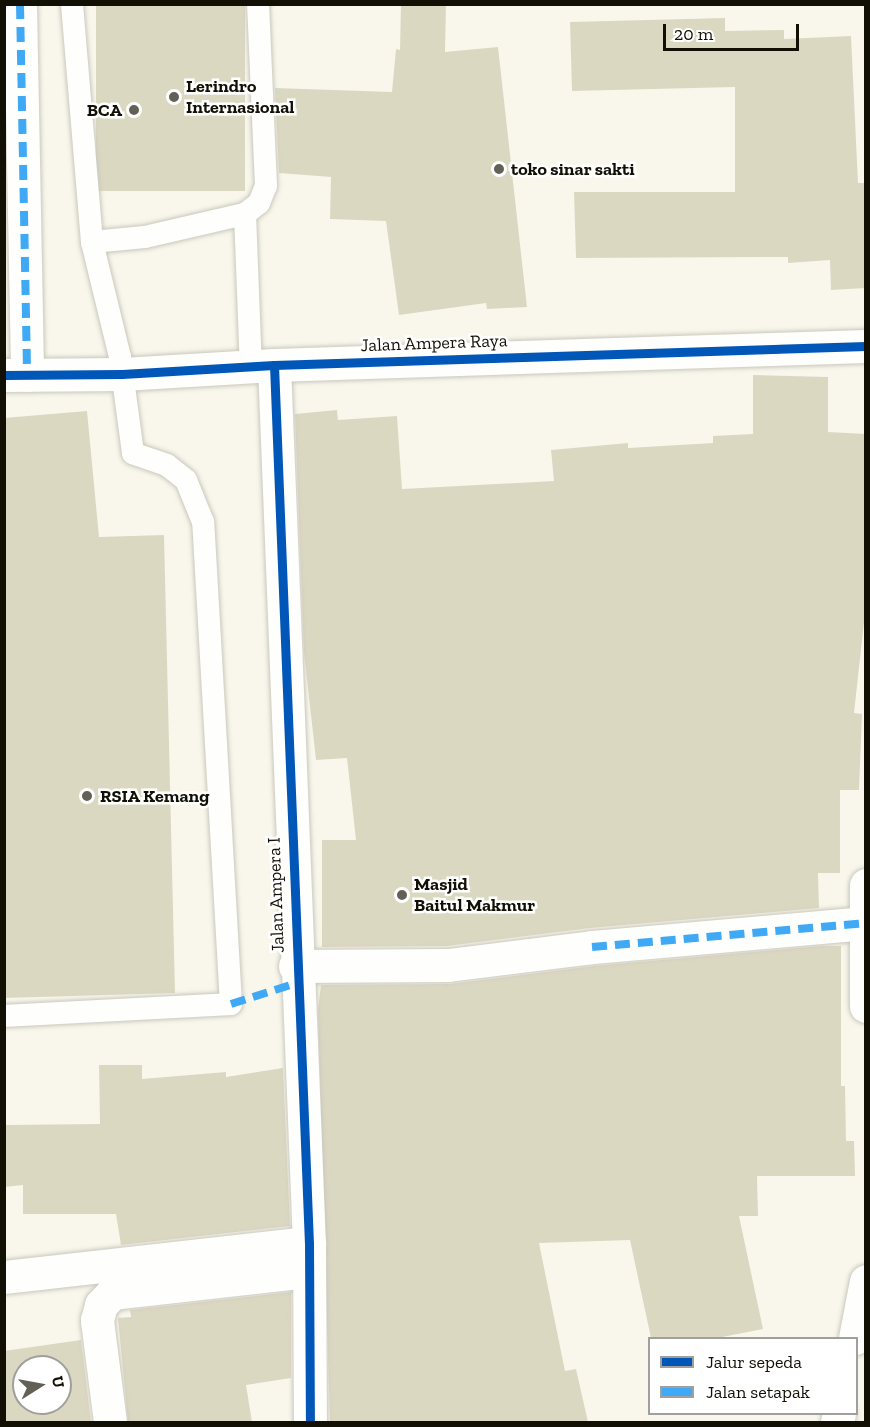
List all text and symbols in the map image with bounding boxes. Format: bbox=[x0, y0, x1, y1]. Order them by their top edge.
scale bar bbox=[666, 12, 802, 50]
text: 20 m bbox=[674, 23, 713, 45]
place label: Lerindro Internasional bbox=[186, 76, 294, 118]
marker: Lerindro Internasional bbox=[167, 90, 181, 104]
place label: BCA bbox=[87, 99, 122, 121]
marker: BCA bbox=[127, 103, 141, 117]
place label: toko sinar sakti bbox=[511, 158, 635, 180]
marker: toko sinar sakti bbox=[492, 162, 506, 176]
street label: Jalan Ampera Raya bbox=[360, 330, 508, 356]
place label: RSIA Kemang bbox=[100, 785, 210, 807]
marker: RSIA Kemang bbox=[78, 787, 96, 805]
street label: Jalan Ampera I bbox=[263, 837, 289, 953]
place label: Masjid Baitul Makmur bbox=[414, 874, 535, 916]
marker: Masjid Baitul Makmur bbox=[395, 888, 409, 902]
legend bbox=[648, 1337, 858, 1415]
text: Jalur sepeda bbox=[706, 1351, 802, 1373]
north arrow bbox=[12, 1355, 72, 1415]
text: U bbox=[48, 1374, 69, 1389]
text: Jalan setapak bbox=[706, 1381, 810, 1403]

